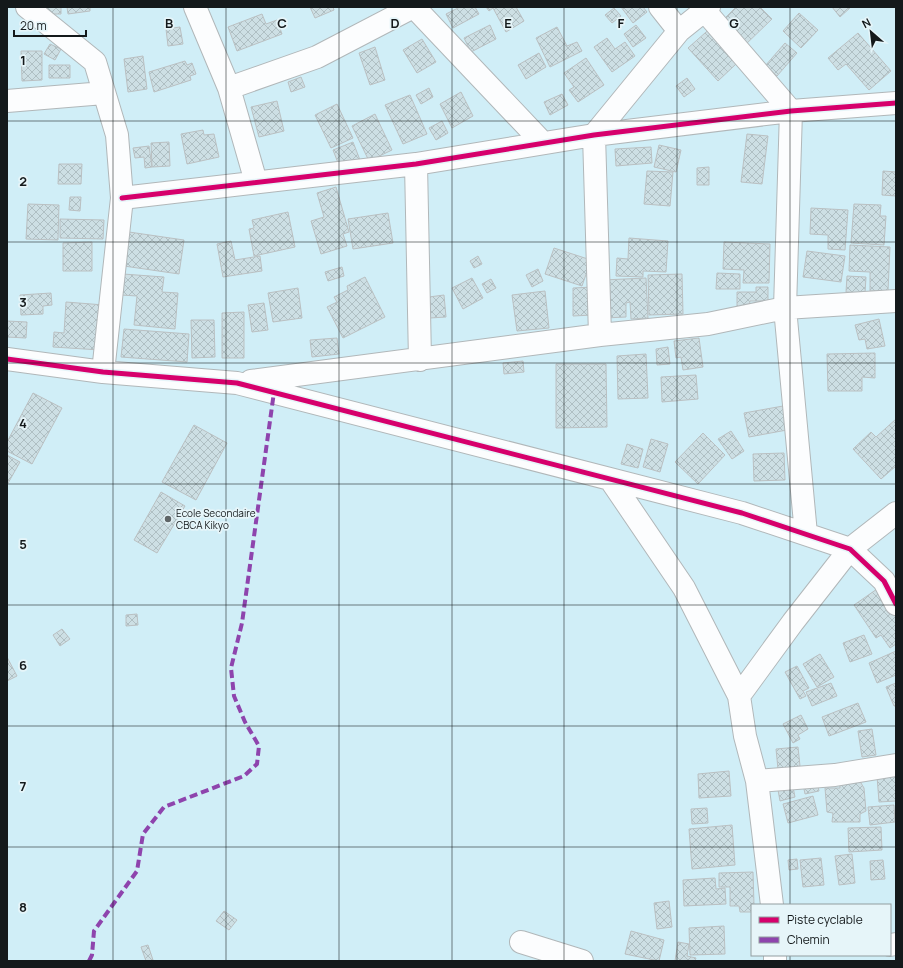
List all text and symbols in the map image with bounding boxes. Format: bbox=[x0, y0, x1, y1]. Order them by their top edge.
scale bar bbox=[14, 12, 86, 38]
north arrow bbox=[851, 12, 891, 52]
text: B bbox=[165, 14, 173, 32]
text: C bbox=[277, 14, 287, 32]
text: D bbox=[390, 14, 400, 32]
text: E bbox=[504, 14, 512, 32]
text: F bbox=[618, 14, 625, 32]
text: G bbox=[729, 14, 739, 32]
text: N bbox=[859, 14, 873, 31]
text: 20 m bbox=[20, 17, 47, 34]
text: 1 bbox=[20, 51, 26, 69]
text: 2 bbox=[19, 172, 27, 190]
text: 3 bbox=[19, 293, 27, 311]
text: 4 bbox=[19, 414, 27, 432]
place label: Ecole Secondaire CBCA Kikyo bbox=[176, 506, 256, 532]
marker: Ecole Secondaire CBCA Kikyo bbox=[163, 514, 173, 524]
text: 5 bbox=[19, 535, 27, 553]
text: 6 bbox=[19, 656, 27, 674]
text: 7 bbox=[20, 777, 27, 795]
text: 8 bbox=[19, 898, 27, 916]
legend bbox=[751, 904, 891, 956]
text: Piste cyclable bbox=[787, 911, 863, 928]
text: Chemin bbox=[787, 931, 830, 948]

